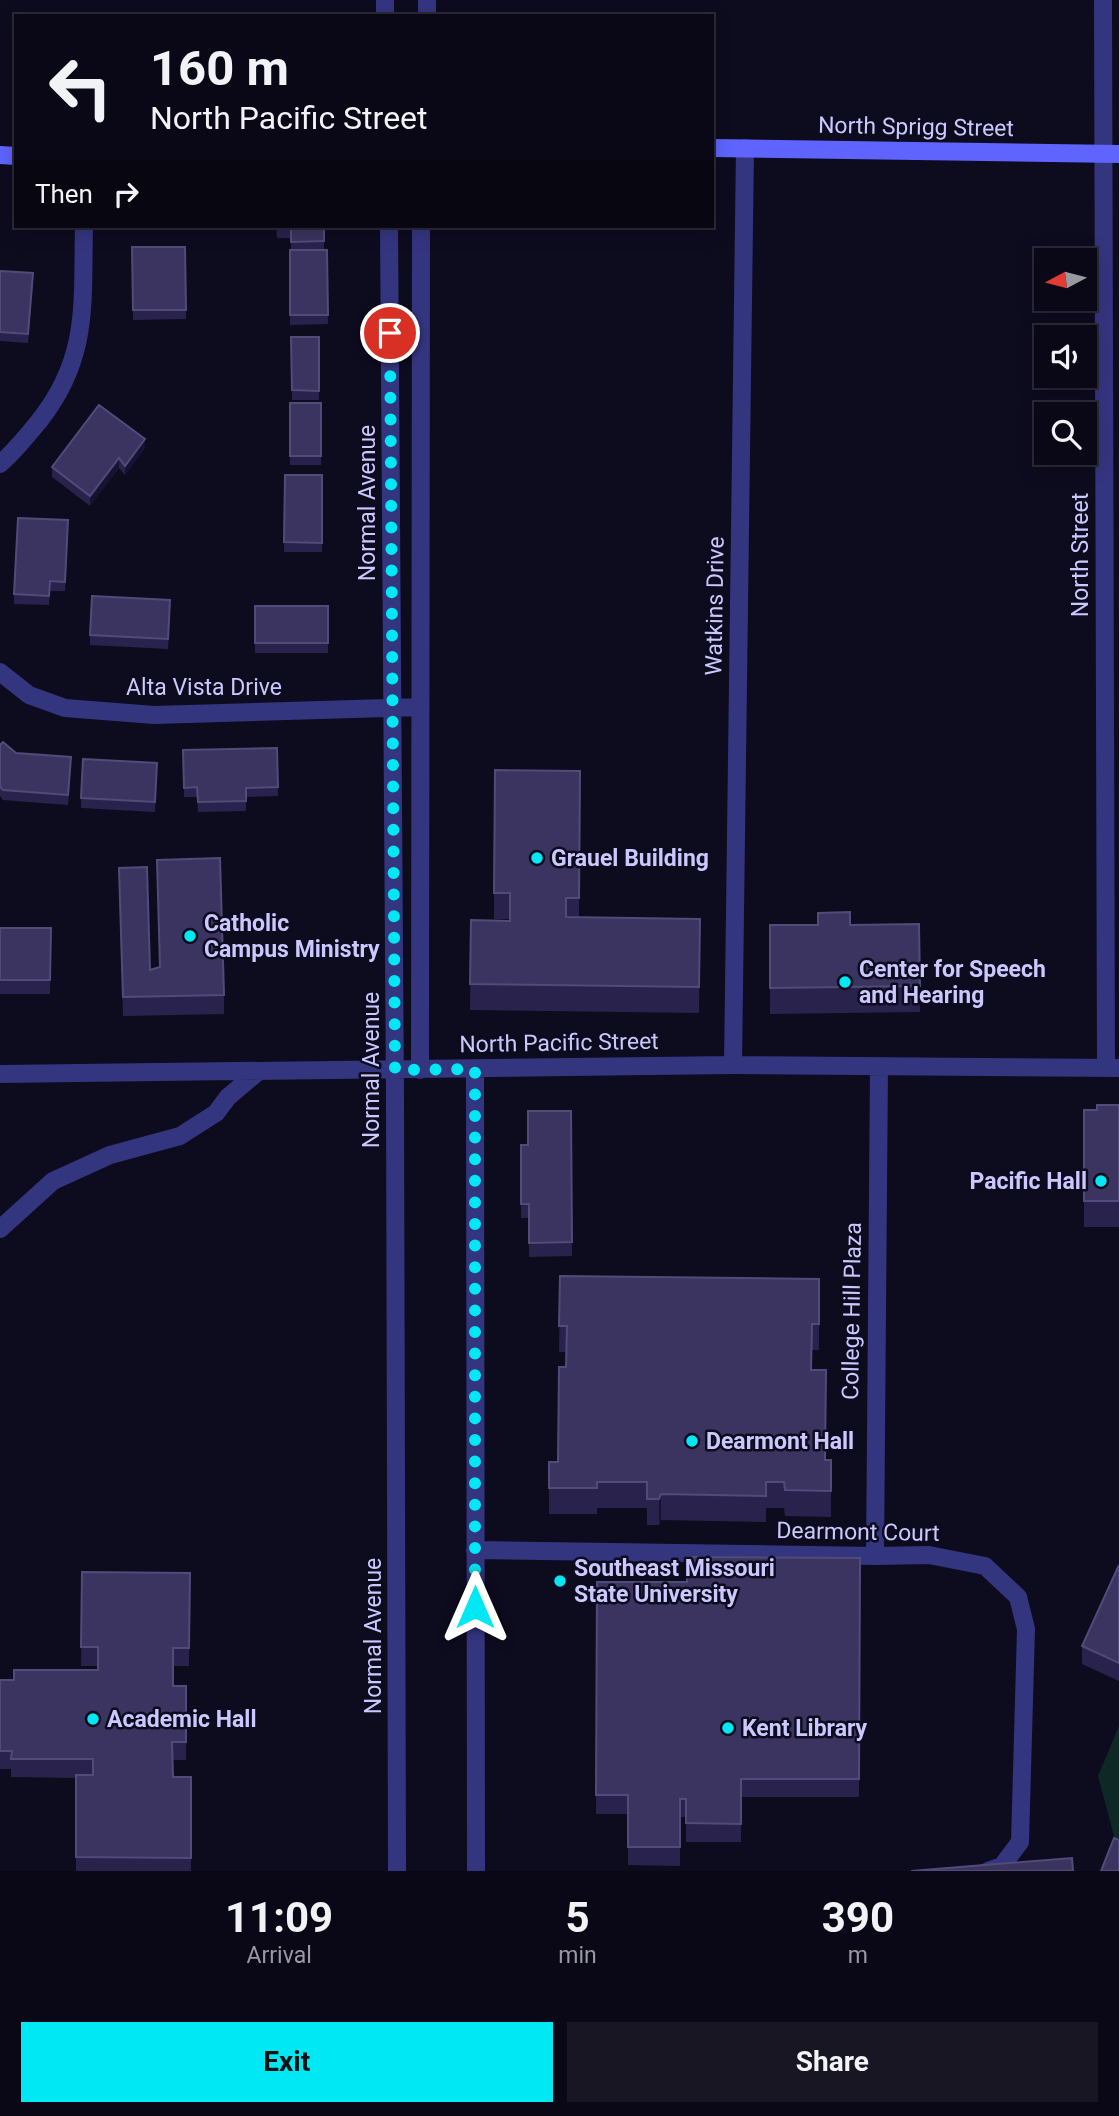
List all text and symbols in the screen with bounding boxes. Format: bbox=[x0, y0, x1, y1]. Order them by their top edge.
text: 160 m bbox=[150, 40, 289, 97]
icon: left bbox=[35, 42, 126, 133]
text: North Pacific Street bbox=[150, 99, 428, 137]
street label: North Sprigg Street bbox=[818, 112, 1014, 142]
icon: right bbox=[107, 175, 145, 213]
text: Then bbox=[35, 179, 93, 209]
north arrow bbox=[1034, 248, 1097, 312]
map controls bbox=[1034, 248, 1097, 465]
pin bbox=[360, 303, 420, 363]
icon: arrive bbox=[371, 314, 409, 352]
button: sound bbox=[1034, 325, 1097, 388]
button: search bbox=[1034, 402, 1097, 465]
street label: Normal Avenue bbox=[354, 425, 381, 581]
street label: North Street bbox=[1067, 493, 1094, 617]
street label: Watkins Drive bbox=[700, 536, 730, 676]
street label: Alta Vista Drive bbox=[126, 674, 282, 701]
place label: Grauel Building bbox=[551, 845, 709, 872]
marker: Grauel Building bbox=[529, 850, 545, 866]
place label: Catholic Campus Ministry bbox=[204, 910, 380, 963]
marker: Catholic Campus Ministry bbox=[182, 928, 198, 944]
place label: Center for Speech and Hearing bbox=[859, 956, 1046, 1009]
marker: Center for Speech and Hearing bbox=[837, 974, 853, 990]
street label: Normal Avenue bbox=[358, 992, 385, 1148]
street label: North Pacific Street bbox=[459, 1028, 659, 1058]
place label: Pacific Hall bbox=[969, 1168, 1087, 1195]
marker: Pacific Hall bbox=[1093, 1173, 1109, 1189]
street label: College Hill Plaza bbox=[837, 1222, 867, 1400]
place label: Dearmont Hall bbox=[706, 1428, 854, 1455]
marker: Dearmont Hall bbox=[684, 1433, 700, 1449]
street label: Dearmont Court bbox=[776, 1517, 940, 1547]
place label: Southeast Missouri State University bbox=[574, 1555, 775, 1608]
street label: Normal Avenue bbox=[360, 1558, 387, 1714]
position arrow bbox=[438, 1570, 512, 1644]
marker: Southeast Missouri State University bbox=[552, 1573, 568, 1589]
place label: Academic Hall bbox=[107, 1706, 257, 1733]
marker: Academic Hall bbox=[85, 1711, 101, 1727]
place label: Kent Library bbox=[742, 1715, 868, 1742]
marker: Kent Library bbox=[720, 1720, 736, 1736]
text: 11:09 bbox=[225, 1893, 333, 1942]
text: 5 bbox=[565, 1893, 590, 1942]
text: 390 bbox=[822, 1893, 894, 1942]
text: Arrival bbox=[246, 1942, 312, 1969]
text: min bbox=[558, 1942, 597, 1969]
text: m bbox=[848, 1942, 868, 1969]
button: Exit bbox=[21, 2022, 553, 2102]
button: Share bbox=[567, 2022, 1098, 2102]

